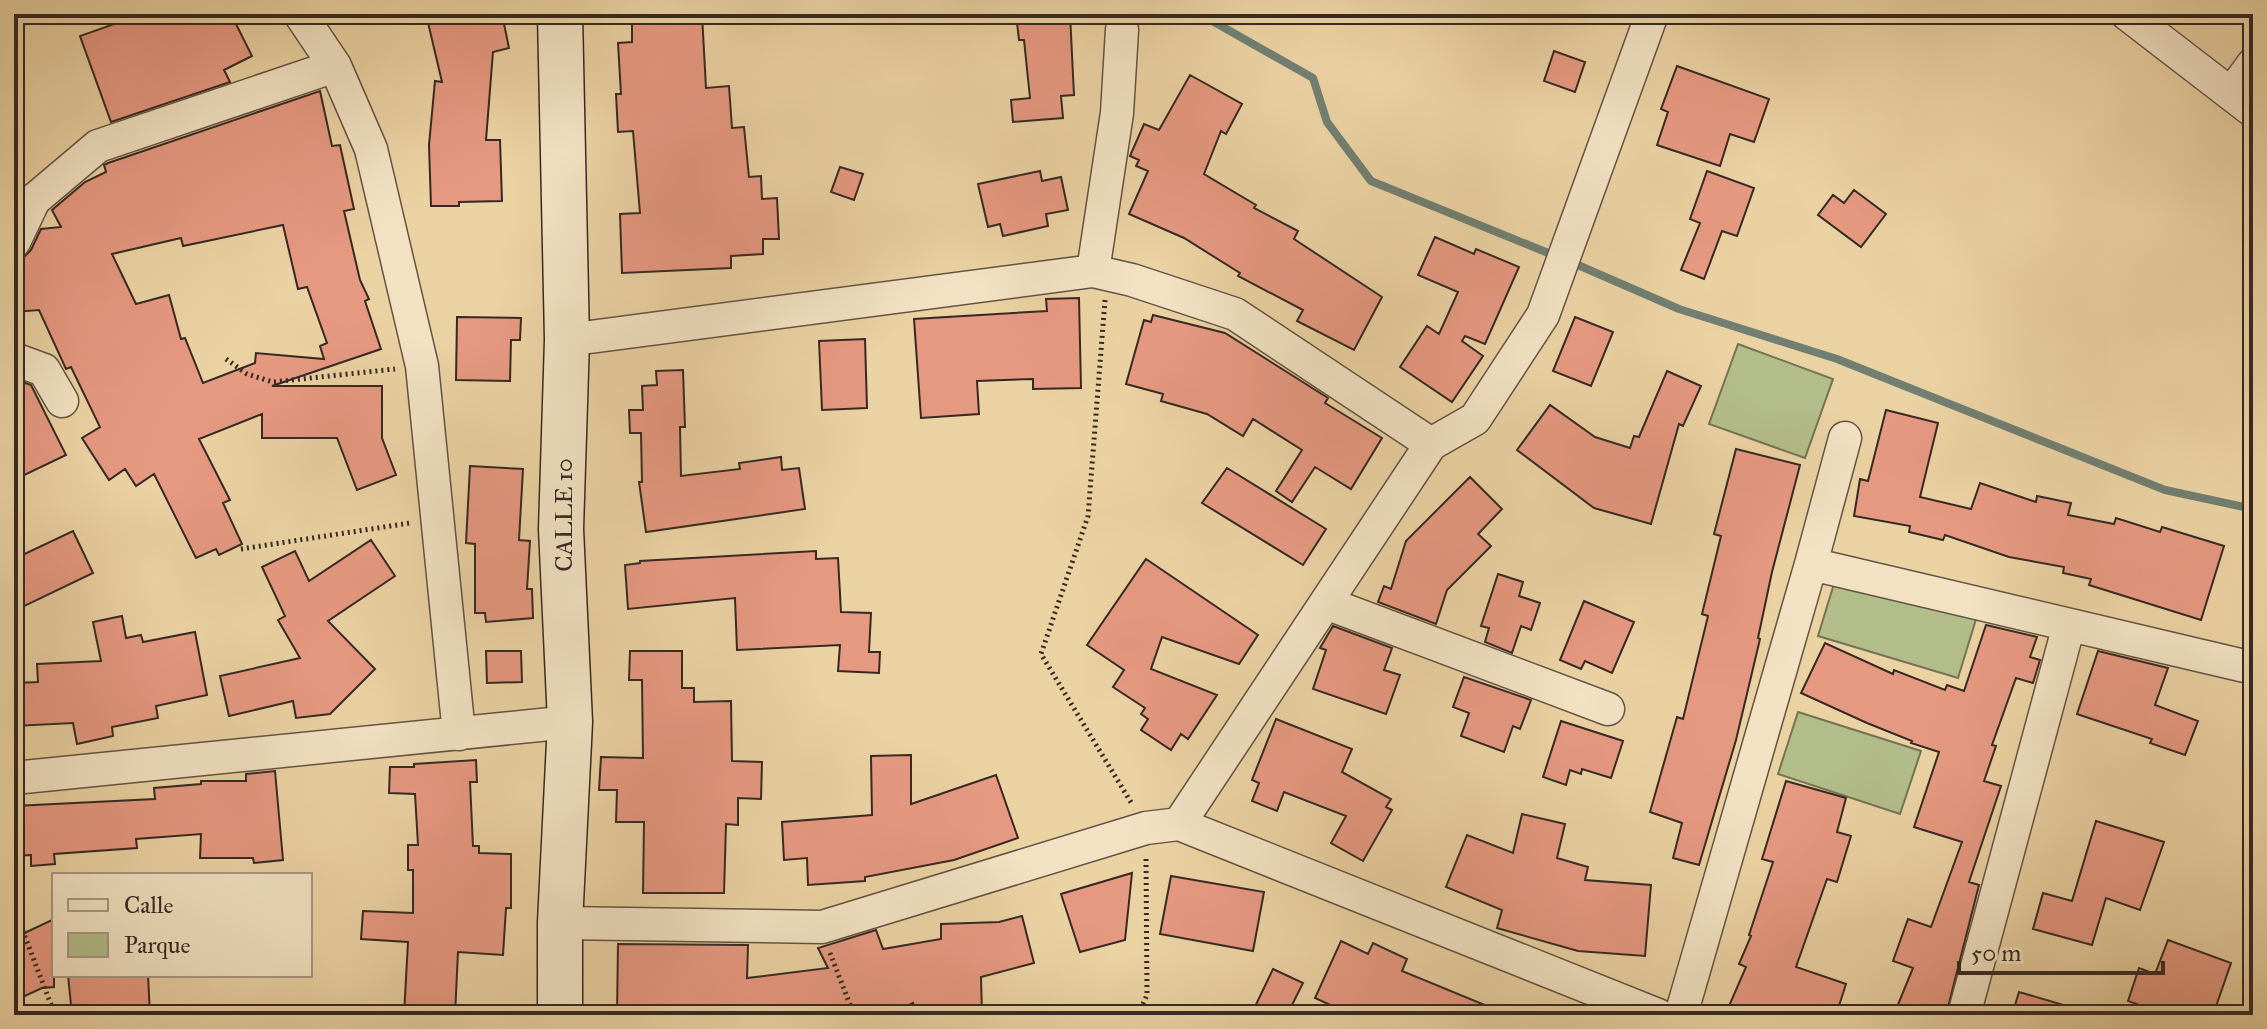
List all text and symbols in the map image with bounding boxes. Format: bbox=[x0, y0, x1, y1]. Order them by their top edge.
street label: CALLE 10 bbox=[549, 458, 579, 572]
legend bbox=[52, 873, 312, 977]
text: Calle bbox=[124, 890, 173, 920]
scale bar bbox=[1959, 925, 2163, 975]
text: Parque bbox=[124, 930, 191, 960]
text: 50 m bbox=[1971, 938, 2021, 968]

